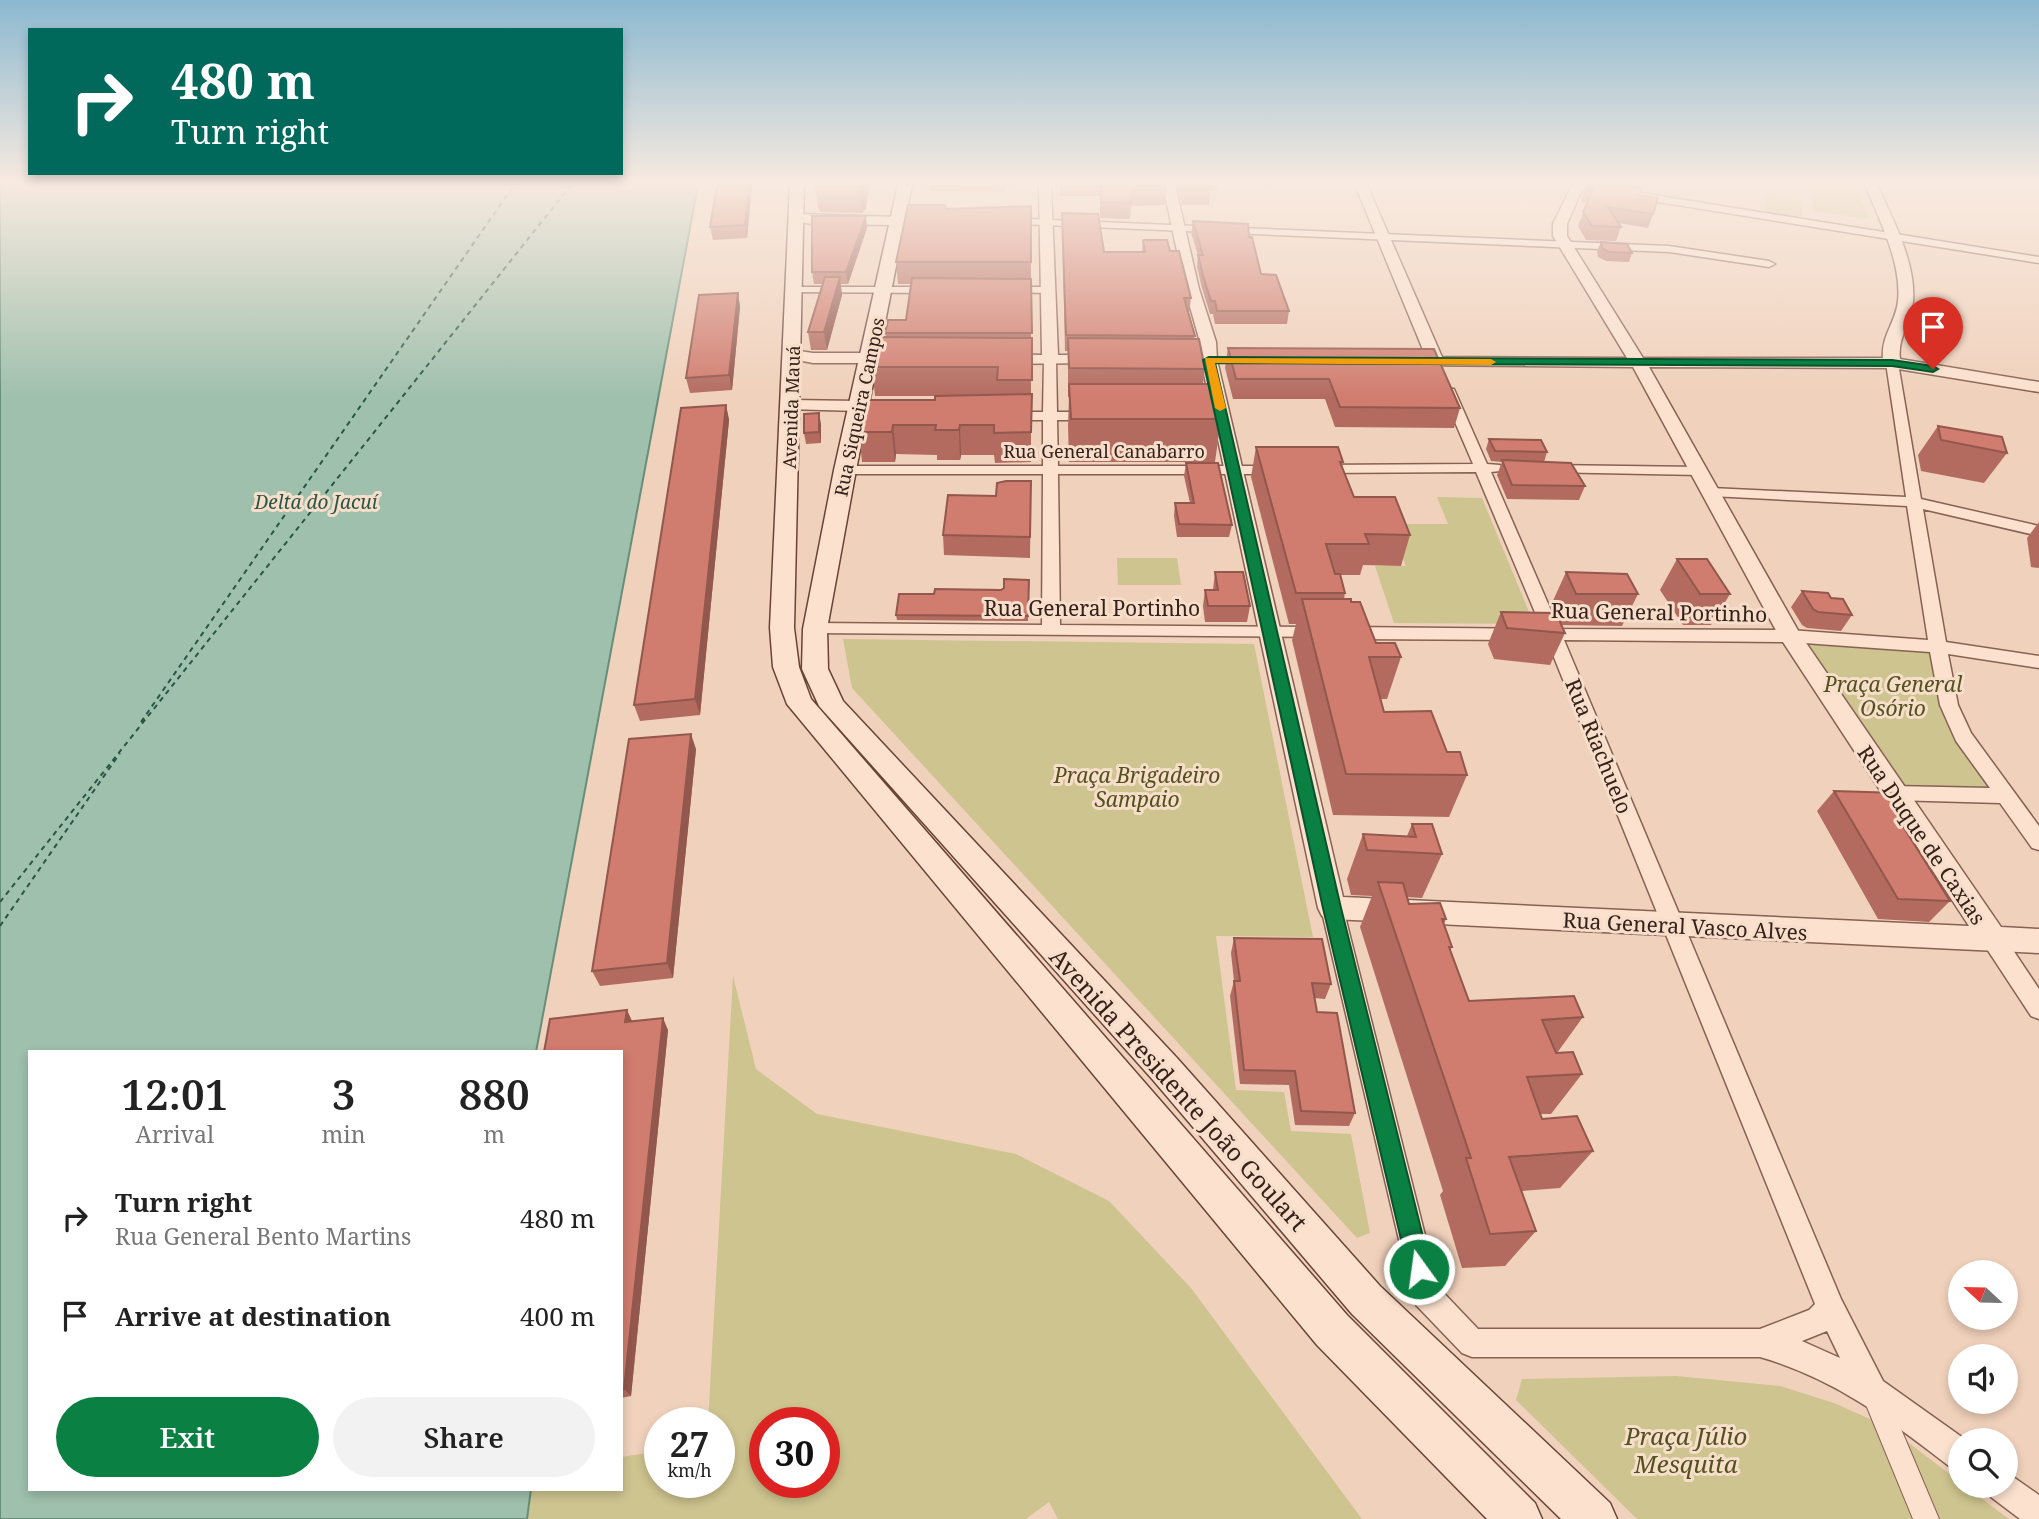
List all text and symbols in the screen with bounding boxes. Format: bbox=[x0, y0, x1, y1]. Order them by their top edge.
text: 480 m bbox=[171, 47, 315, 113]
icon: right bbox=[56, 56, 147, 147]
text: Turn right bbox=[171, 110, 329, 153]
pin bbox=[1903, 297, 1963, 369]
icon: arrive bbox=[1914, 308, 1952, 346]
street label: Rua Siqueira Campos bbox=[828, 315, 890, 499]
street label: Avenida Mauá bbox=[777, 345, 805, 469]
street label: Rua General Canabarro bbox=[1003, 439, 1205, 463]
water label: Delta do Jacuí bbox=[254, 489, 380, 515]
street label: Rua General Portinho bbox=[984, 594, 1200, 622]
street label: Rua General Portinho bbox=[1551, 596, 1767, 628]
park label: Praça General Osório bbox=[1823, 670, 1963, 722]
street label: Rua Riachuelo bbox=[1559, 674, 1639, 818]
street label: Rua Duque de Caxias bbox=[1852, 740, 1992, 930]
park label: Praça Brigadeiro Sampaio bbox=[1053, 761, 1220, 813]
street label: Rua General Vasco Alves bbox=[1562, 906, 1808, 946]
street label: Avenida Presidente João Goulart bbox=[1043, 940, 1315, 1238]
text: 12:01 bbox=[121, 1065, 228, 1122]
text: 3 bbox=[332, 1065, 355, 1122]
text: 880 bbox=[459, 1065, 530, 1122]
text: Arrival bbox=[135, 1118, 214, 1150]
text: min bbox=[322, 1118, 366, 1150]
text: m bbox=[483, 1118, 505, 1150]
text: Turn right bbox=[115, 1184, 252, 1220]
icon: right bbox=[56, 1199, 94, 1237]
text: 480 m bbox=[520, 1200, 595, 1236]
text: Rua General Bento Martins bbox=[115, 1220, 411, 1252]
position arrow bbox=[1382, 1232, 1456, 1306]
north arrow bbox=[1948, 1260, 2018, 1330]
map controls bbox=[1948, 1260, 2018, 1498]
icon: arrive bbox=[56, 1297, 94, 1335]
text: Arrive at destination bbox=[115, 1298, 391, 1334]
text: 400 m bbox=[520, 1298, 595, 1334]
button: sound bbox=[1948, 1344, 2018, 1414]
button: Exit bbox=[56, 1397, 319, 1477]
button: Share bbox=[333, 1397, 595, 1477]
speed limit sign: 30 bbox=[749, 1407, 840, 1498]
park label: Praça Júlio Mesquita bbox=[1624, 1419, 1747, 1480]
text: 27 bbox=[670, 1420, 709, 1467]
button: search bbox=[1948, 1428, 2018, 1498]
text: km/h bbox=[667, 1458, 712, 1482]

